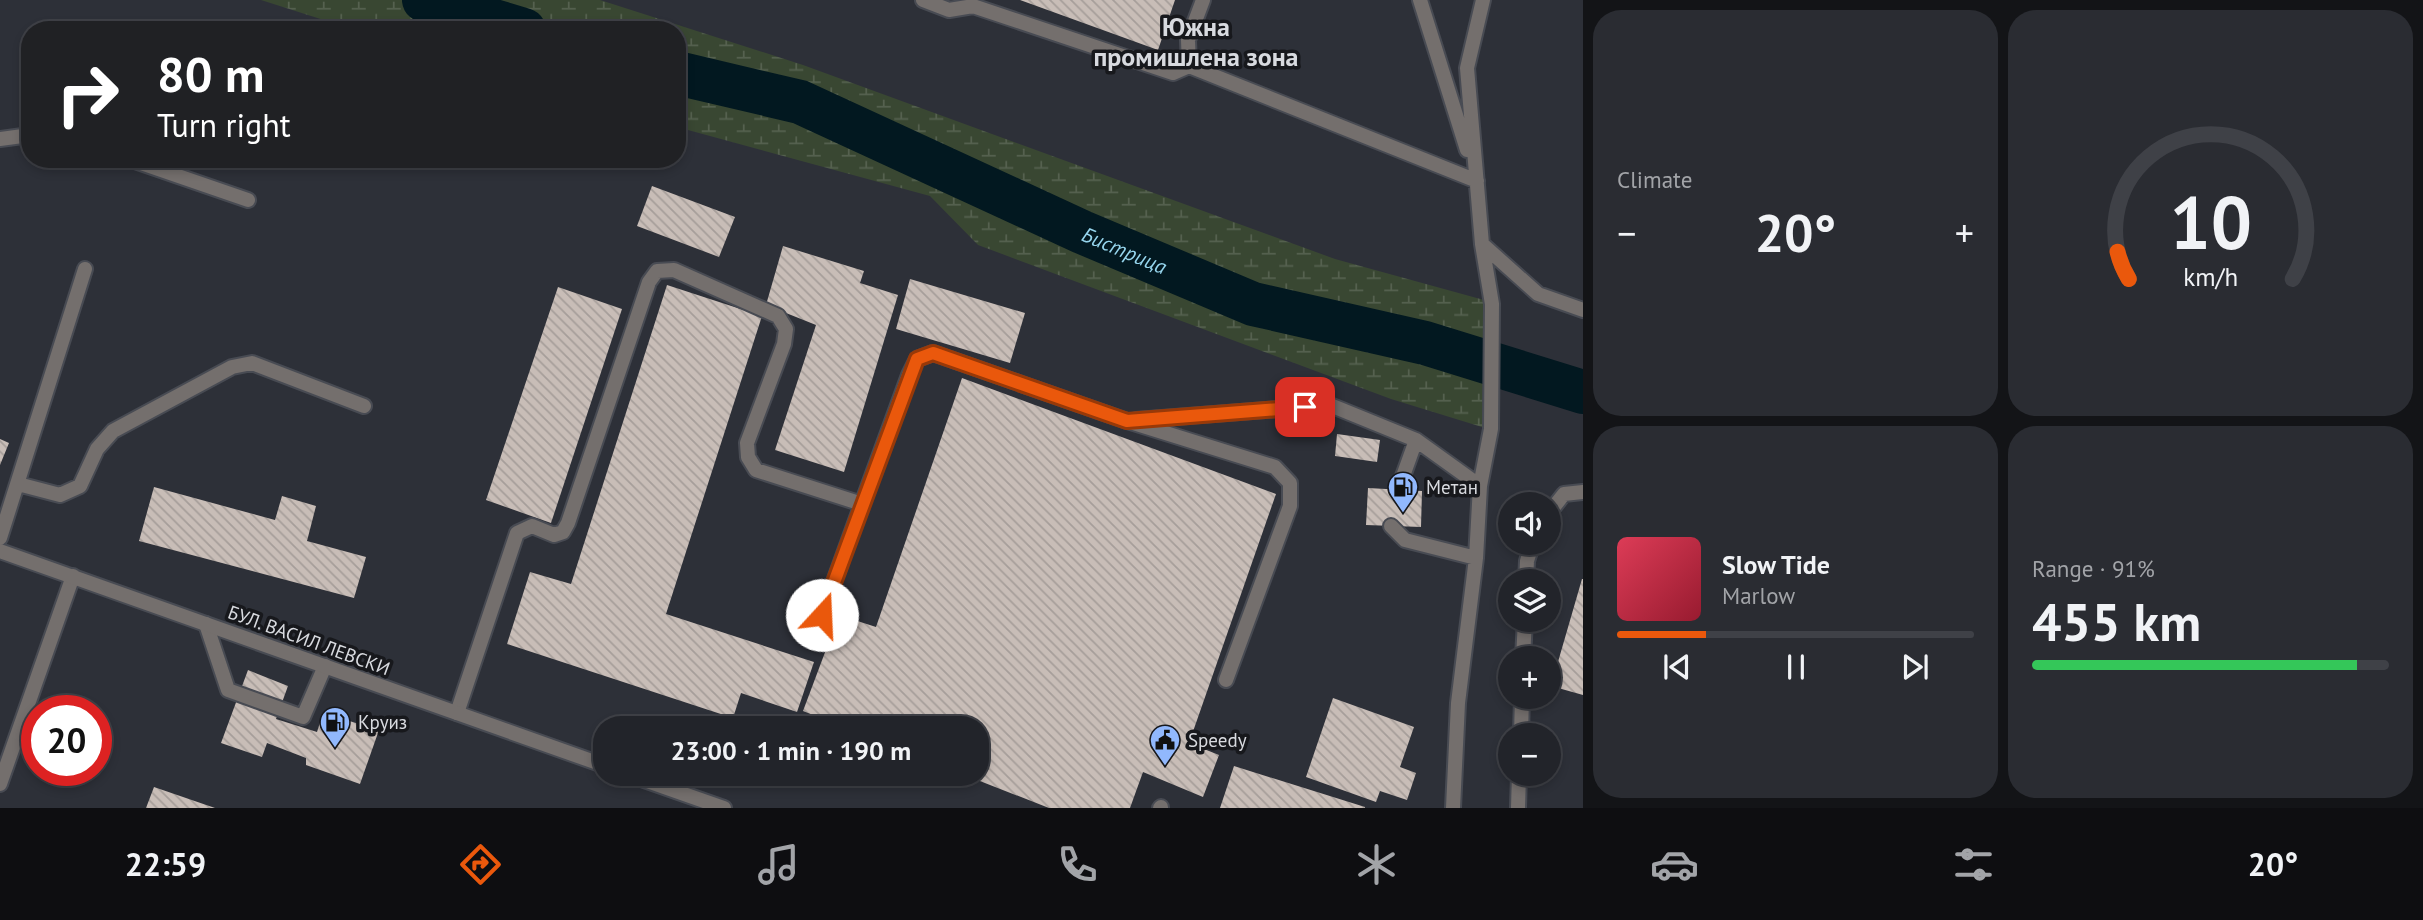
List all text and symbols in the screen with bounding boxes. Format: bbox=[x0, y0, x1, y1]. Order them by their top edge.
district label: Южна промишлена зона bbox=[1093, 10, 1299, 73]
text: 80 m bbox=[157, 42, 264, 106]
icon: right bbox=[42, 49, 133, 140]
text: Turn right bbox=[157, 104, 291, 146]
text: Climate bbox=[1617, 165, 1692, 194]
text: 10 bbox=[2169, 175, 2252, 269]
text: 20° bbox=[1755, 199, 1836, 266]
text: − bbox=[1617, 208, 1636, 257]
text: + bbox=[1955, 208, 1974, 257]
water label: Бистрица bbox=[1078, 220, 1172, 280]
text: km/h bbox=[2183, 261, 2238, 293]
pin bbox=[1275, 377, 1335, 437]
icon: arrive bbox=[1286, 388, 1324, 426]
fuel station icon: Метан bbox=[1386, 470, 1420, 514]
place label: Метан bbox=[1426, 475, 1478, 499]
map controls bbox=[1498, 492, 1561, 786]
button: sound bbox=[1498, 492, 1561, 555]
text: Slow Tide bbox=[1722, 548, 1830, 581]
text: Range · 91% bbox=[2032, 554, 2155, 583]
button: layers bbox=[1498, 569, 1561, 632]
position arrow bbox=[785, 578, 859, 652]
text: Marlow bbox=[1722, 581, 1795, 610]
text: 455 km bbox=[2032, 588, 2201, 655]
street label: БУЛ. ВАСИЛ ЛЕВСКИ bbox=[225, 600, 393, 680]
button: + bbox=[1498, 646, 1561, 709]
icon: previous bbox=[1658, 648, 1696, 686]
icon: pause bbox=[1777, 648, 1815, 686]
icon: next bbox=[1896, 648, 1934, 686]
speed limit sign: 20 bbox=[21, 695, 112, 786]
fuel station icon: Круиз bbox=[318, 705, 352, 749]
place label: Круиз bbox=[358, 710, 407, 734]
public building icon: Speedy bbox=[1148, 723, 1182, 767]
button: − bbox=[1498, 723, 1561, 786]
place label: Speedy bbox=[1188, 728, 1247, 752]
text: 23:00 · 1 min · 190 m bbox=[671, 734, 911, 767]
icon: directions bbox=[456, 840, 505, 889]
icon: music bbox=[754, 840, 803, 889]
icon: phone bbox=[1053, 840, 1102, 889]
icon: climate bbox=[1352, 840, 1401, 889]
icon: car bbox=[1650, 840, 1699, 889]
icon: filters bbox=[1949, 840, 1998, 889]
text: 22:59 bbox=[125, 843, 206, 885]
text: 20° bbox=[2248, 843, 2298, 885]

